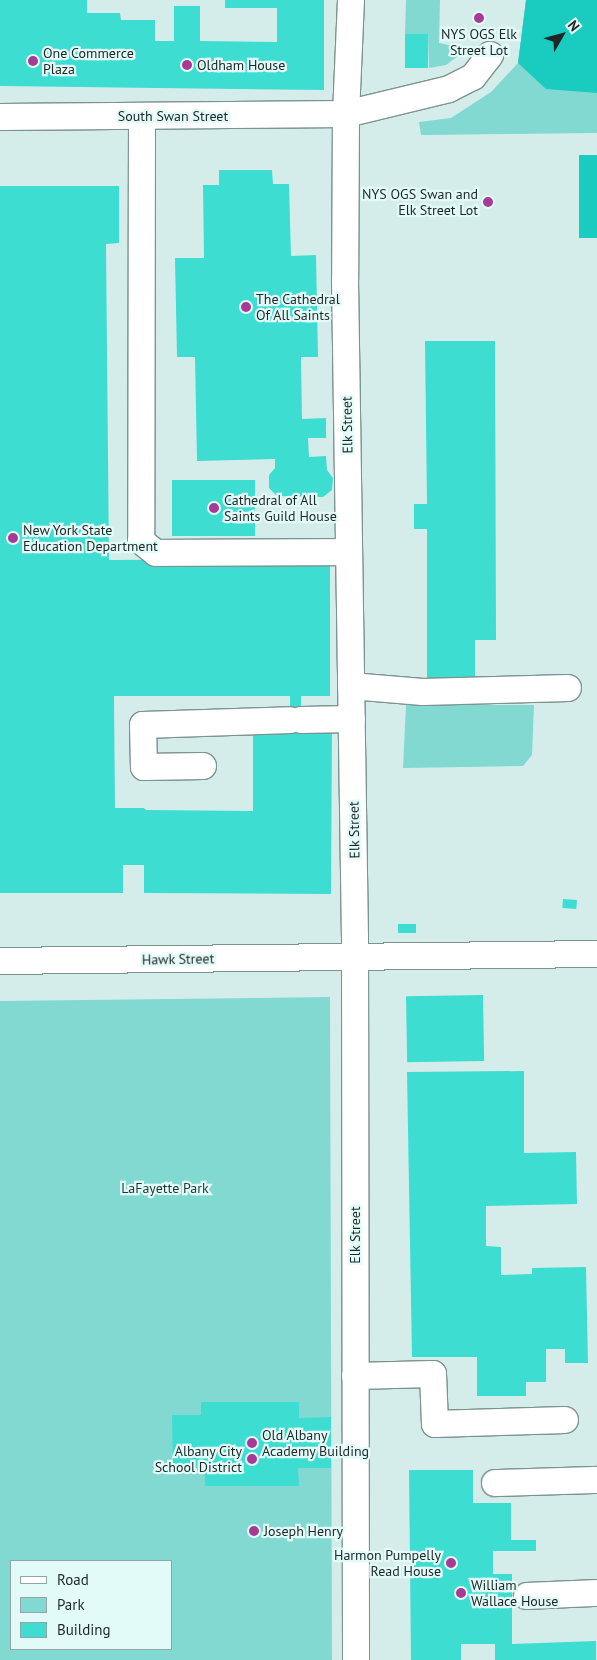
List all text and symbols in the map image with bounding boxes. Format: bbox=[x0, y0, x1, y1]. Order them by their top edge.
north arrow bbox=[537, 10, 587, 60]
marker: NYS OGS Elk Street Lot bbox=[473, 12, 485, 24]
text: N bbox=[564, 17, 584, 35]
place label: NYS OGS Elk Street Lot bbox=[441, 26, 517, 58]
place label: One Commerce Plaza bbox=[43, 45, 134, 78]
marker: One Commerce Plaza bbox=[27, 55, 39, 67]
place label: Oldham House bbox=[197, 57, 285, 73]
marker: Oldham House bbox=[181, 59, 193, 71]
street label: South Swan Street bbox=[118, 108, 228, 124]
place label: NYS OGS Swan and Elk Street Lot bbox=[362, 186, 478, 218]
marker: NYS OGS Swan and Elk Street Lot bbox=[482, 196, 494, 208]
place label: The Cathedral Of All Saints bbox=[256, 291, 340, 324]
marker: The Cathedral Of All Saints bbox=[240, 301, 252, 313]
street label: Elk Street bbox=[338, 396, 356, 454]
place label: Cathedral of All Saints Guild House bbox=[224, 492, 337, 524]
marker: Cathedral of All Saints Guild House bbox=[208, 502, 220, 514]
place label: New York State Education Department bbox=[23, 522, 158, 554]
marker: New York State Education Department bbox=[7, 532, 19, 544]
street label: Elk Street bbox=[345, 801, 363, 859]
street label: Hawk Street bbox=[141, 950, 215, 968]
park label: LaFayette Park bbox=[121, 1180, 209, 1196]
street label: Elk Street bbox=[347, 1206, 363, 1264]
place label: Old Albany Academy Building bbox=[262, 1427, 370, 1460]
marker: Old Albany Academy Building bbox=[246, 1437, 258, 1449]
place label: Albany City School District bbox=[155, 1443, 242, 1475]
marker: Albany City School District bbox=[246, 1453, 258, 1465]
place label: Joseph Henry bbox=[264, 1523, 343, 1539]
marker: Joseph Henry bbox=[248, 1525, 260, 1537]
place label: Harmon Pumpelly Read House bbox=[334, 1547, 441, 1580]
marker: Harmon Pumpelly Read House bbox=[445, 1557, 457, 1569]
legend bbox=[10, 1560, 172, 1650]
text: Road bbox=[57, 1570, 89, 1589]
place label: William Wallace House bbox=[471, 1577, 558, 1610]
marker: William Wallace House bbox=[455, 1587, 467, 1599]
text: Park bbox=[57, 1595, 85, 1614]
text: Building bbox=[57, 1620, 111, 1639]

